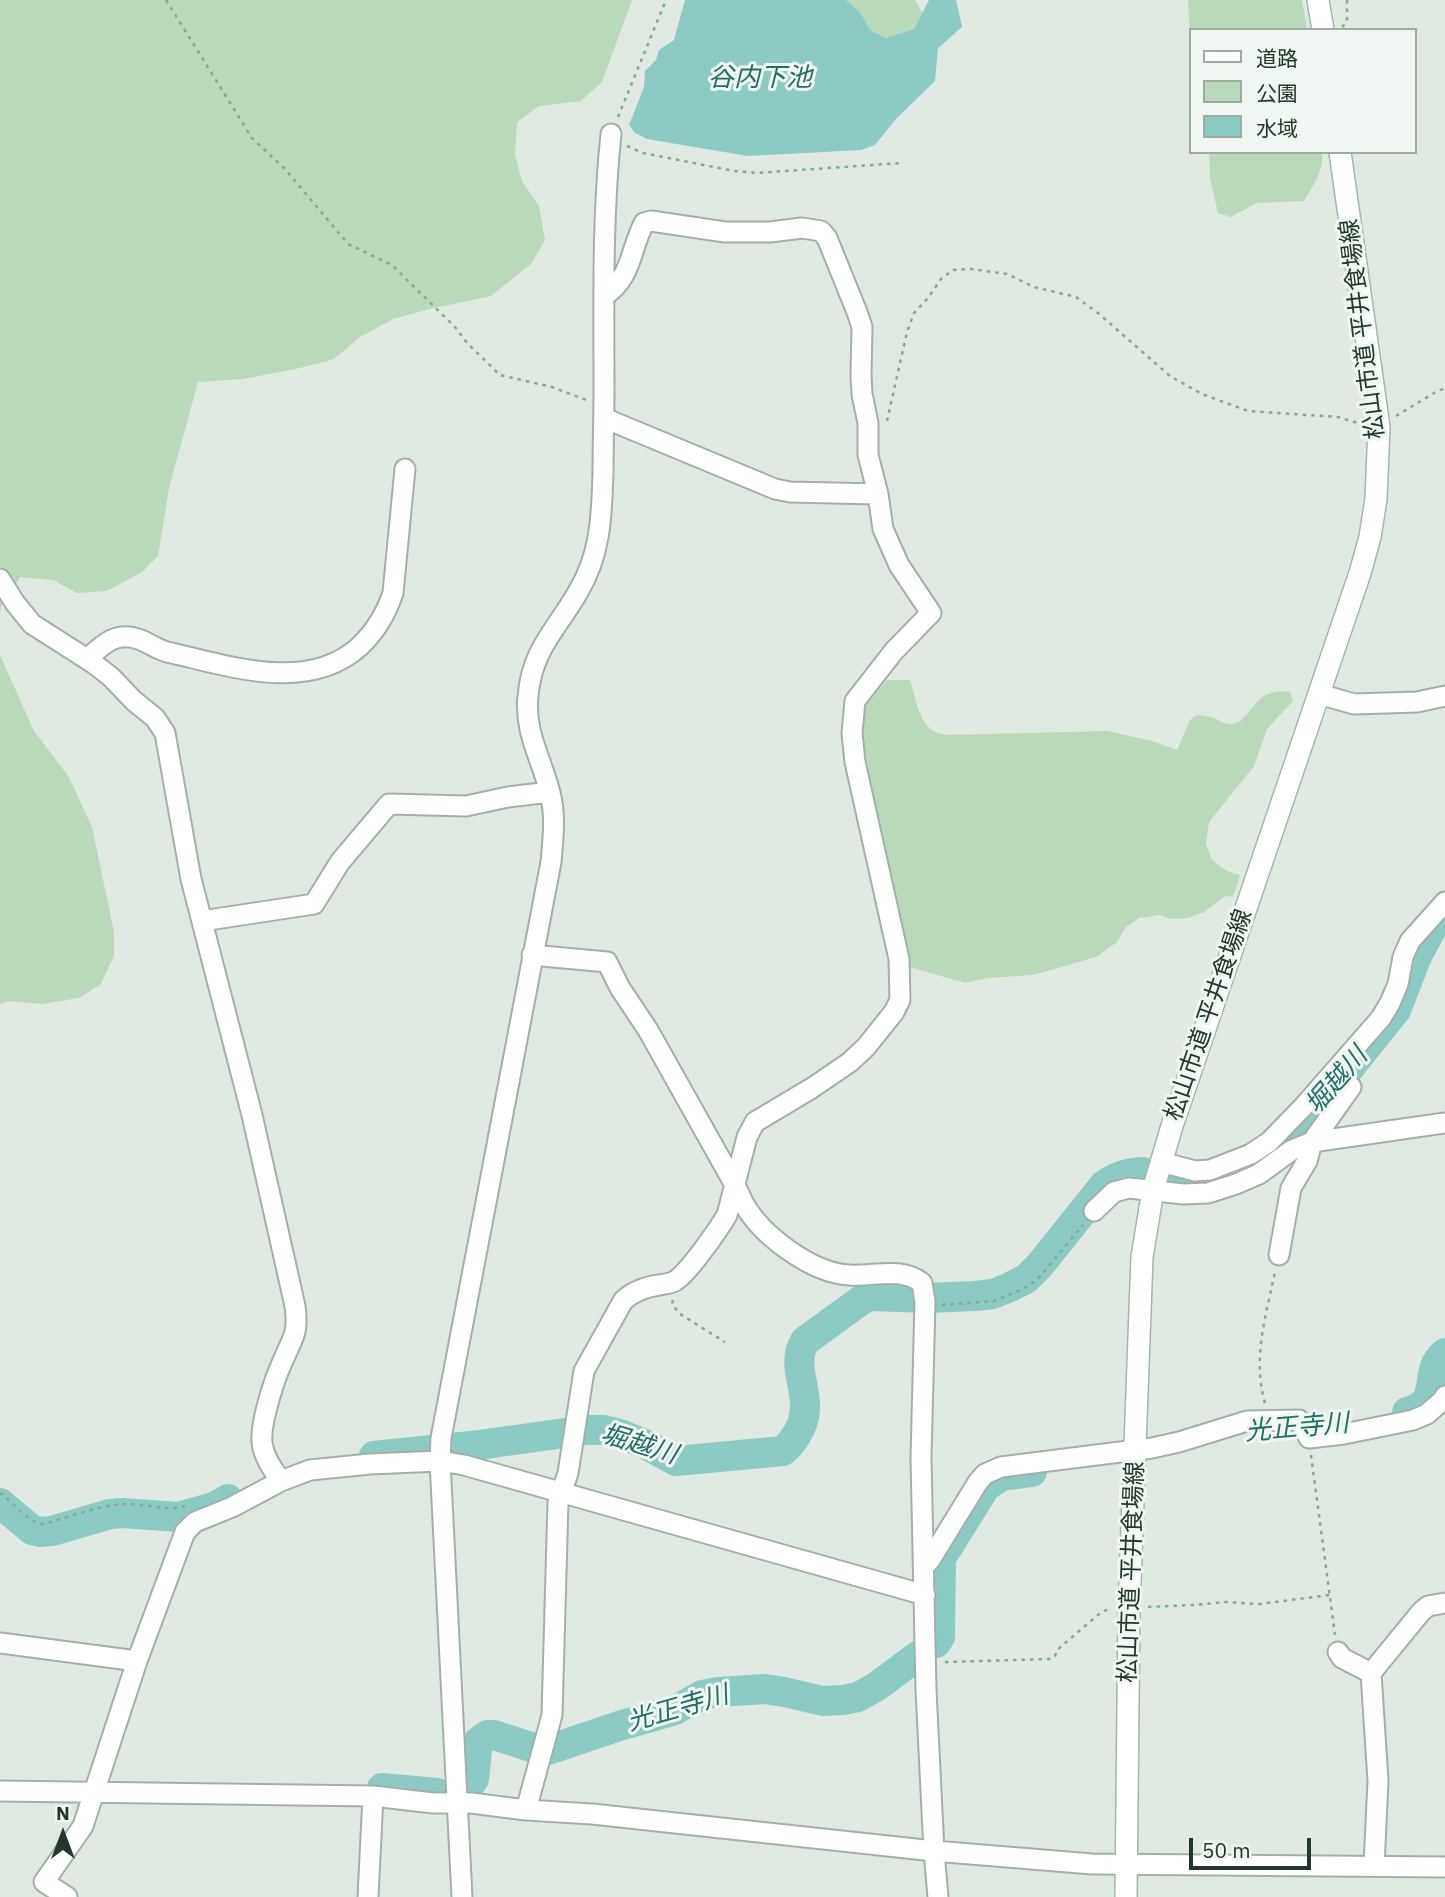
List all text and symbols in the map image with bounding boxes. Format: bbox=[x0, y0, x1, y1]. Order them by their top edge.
legend bbox=[1190, 28, 1417, 154]
text: 道路 bbox=[1256, 44, 1298, 72]
water label: 谷内下池 bbox=[708, 62, 812, 94]
text: 公園 bbox=[1256, 79, 1298, 107]
text: 水域 bbox=[1256, 114, 1298, 142]
street label: 松山市道 平井食場線 bbox=[1335, 217, 1391, 441]
street label: 松山市道 平井食場線 bbox=[1159, 906, 1259, 1124]
water label: 堀越川 bbox=[1300, 1041, 1374, 1121]
water label: 光正寺川 bbox=[1244, 1408, 1350, 1448]
water label: 堀越川 bbox=[597, 1419, 681, 1471]
street label: 松山市道 平井食場線 bbox=[1114, 1461, 1150, 1683]
water label: 光正寺川 bbox=[624, 1680, 732, 1738]
north arrow bbox=[28, 1799, 98, 1869]
text: N bbox=[56, 1801, 70, 1825]
scale bar bbox=[1193, 1824, 1316, 1868]
text: 50 m bbox=[1202, 1836, 1251, 1864]

